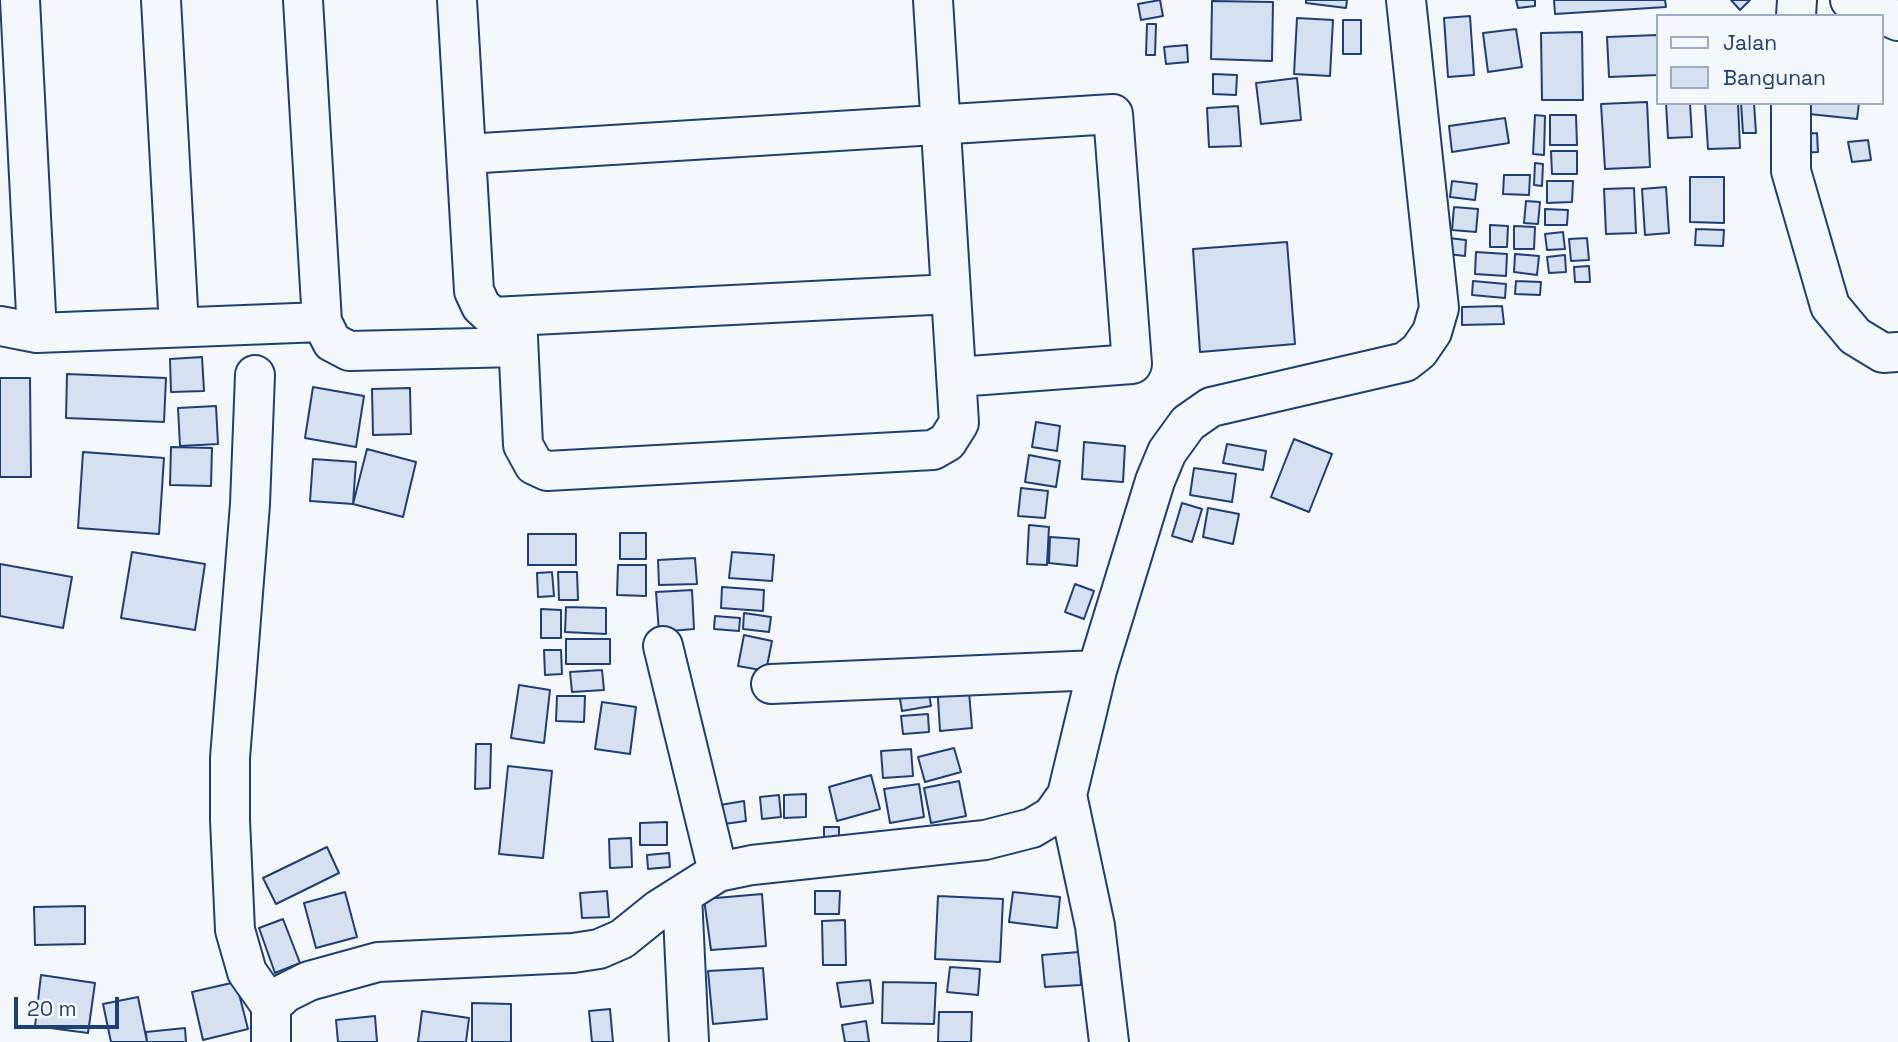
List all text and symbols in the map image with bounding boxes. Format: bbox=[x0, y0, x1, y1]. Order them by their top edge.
legend bbox=[1657, 14, 1884, 105]
text: Jalan bbox=[1723, 29, 1777, 56]
text: Bangunan bbox=[1723, 64, 1826, 91]
scale bar bbox=[18, 982, 122, 1026]
text: 20 m bbox=[27, 995, 77, 1022]

